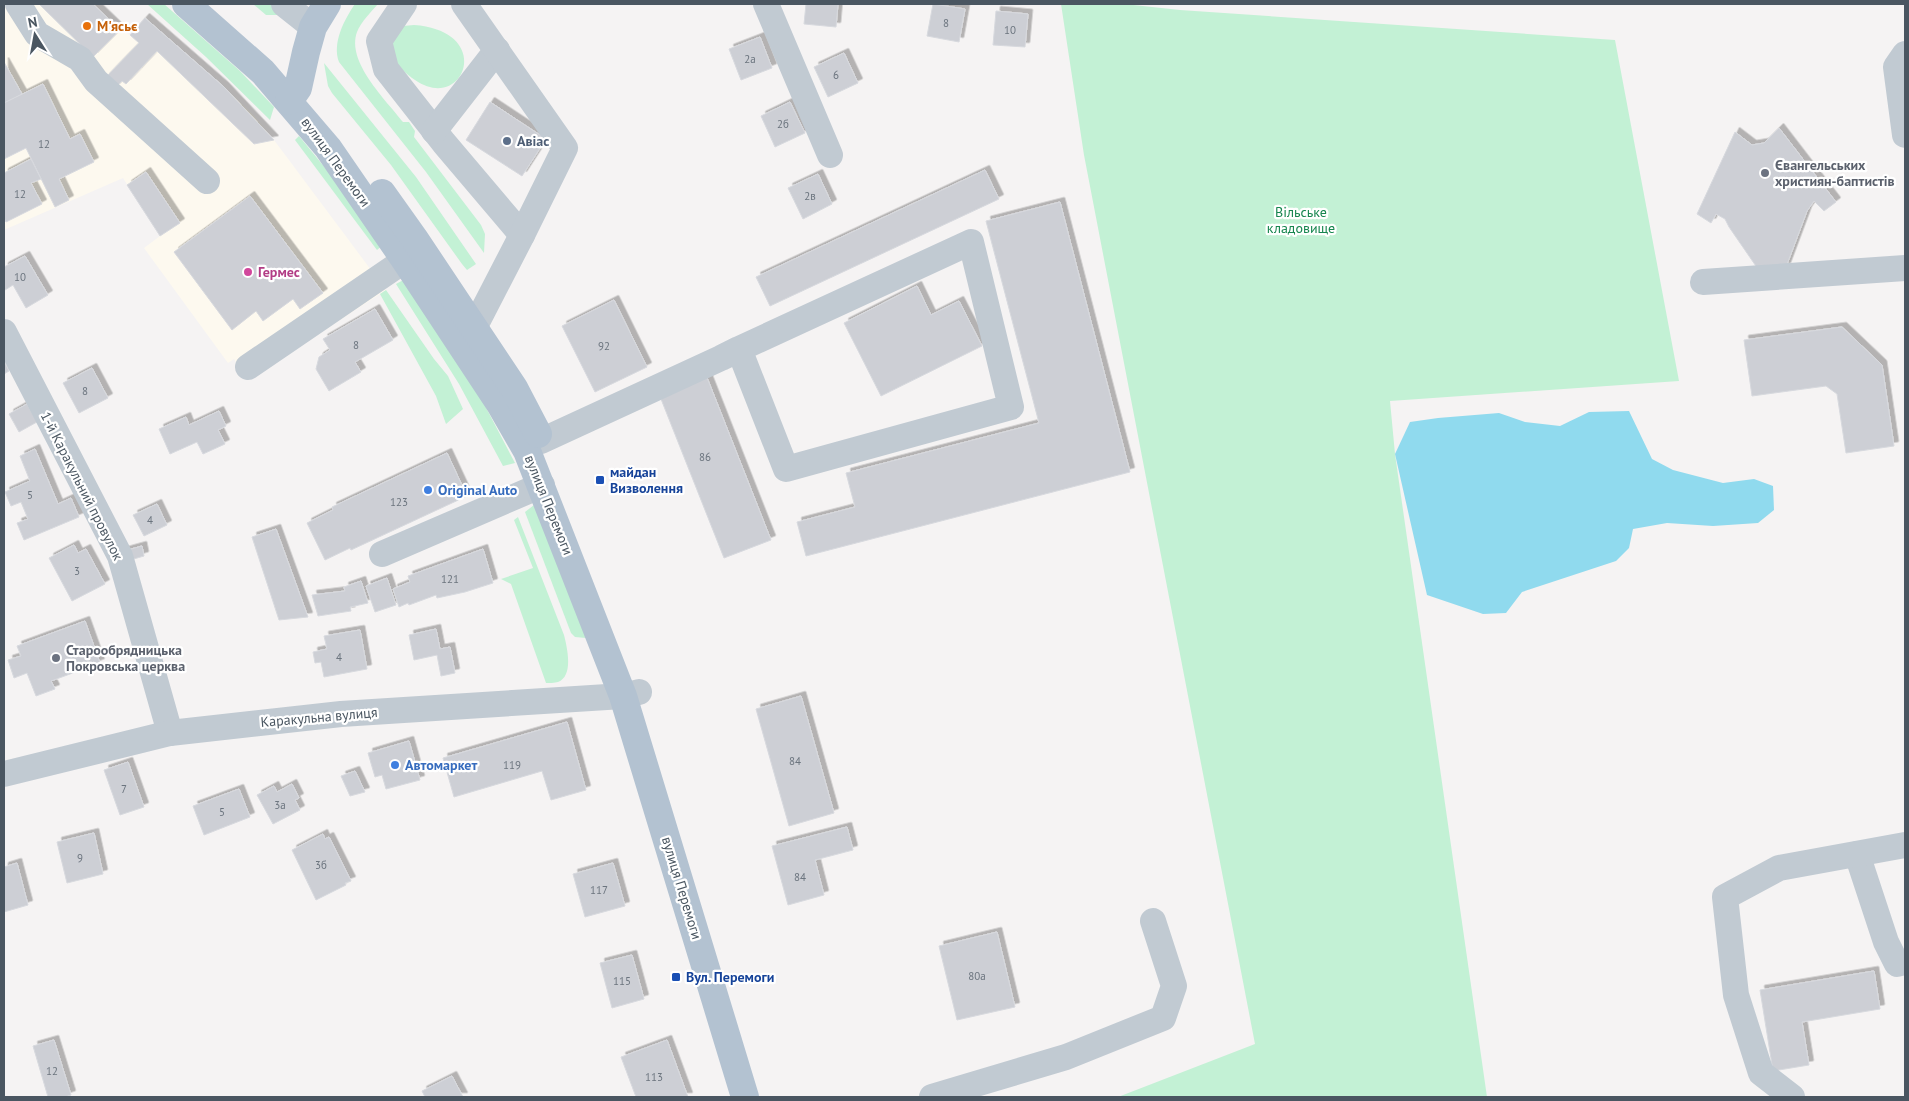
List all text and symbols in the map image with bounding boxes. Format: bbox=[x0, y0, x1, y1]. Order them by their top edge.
north arrow bbox=[10, 10, 60, 60]
text: N bbox=[26, 13, 39, 32]
house number: 8 bbox=[943, 16, 949, 30]
place label: М'ясьє bbox=[97, 17, 138, 35]
marker: М'ясьє bbox=[81, 20, 93, 32]
house number: 10 bbox=[1004, 23, 1016, 37]
house number: 2а bbox=[744, 52, 756, 66]
house number: 6 bbox=[833, 68, 839, 82]
street label: вулиця Перемоги bbox=[297, 114, 375, 210]
house number: 2б bbox=[777, 117, 789, 131]
place label: Авіас bbox=[517, 132, 549, 150]
marker: Авіас bbox=[501, 135, 513, 147]
house number: 12 bbox=[38, 137, 50, 151]
place label: Євангельських християн-баптистів bbox=[1775, 156, 1895, 190]
marker: Євангельських християн-баптистів bbox=[1759, 167, 1771, 179]
house number: 12 bbox=[14, 187, 26, 201]
house number: 2в bbox=[804, 189, 816, 203]
park label: Вільське кладовище bbox=[1267, 203, 1335, 237]
place label: Гермес bbox=[258, 263, 300, 281]
marker: Гермес bbox=[242, 266, 254, 278]
house number: 10 bbox=[14, 270, 26, 284]
house number: 8 bbox=[353, 338, 359, 352]
house number: 92 bbox=[598, 339, 610, 353]
house number: 8 bbox=[82, 384, 88, 398]
street label: 1-й Каракульний провулок bbox=[37, 409, 127, 564]
house number: 86 bbox=[699, 450, 711, 464]
street label: вулиця Перемоги bbox=[521, 452, 577, 558]
place label: майдан Визволення bbox=[610, 463, 683, 497]
marker: майдан Визволення bbox=[594, 474, 606, 486]
place label: Original Auto bbox=[438, 481, 518, 499]
marker: Original Auto bbox=[422, 484, 434, 496]
house number: 5 bbox=[27, 488, 33, 502]
house number: 123 bbox=[390, 495, 408, 509]
house number: 4 bbox=[147, 513, 153, 527]
house number: 3 bbox=[74, 564, 80, 578]
house number: 121 bbox=[441, 572, 459, 586]
place label: Старообрядницька Покровська церква bbox=[66, 641, 185, 675]
house number: 4 bbox=[336, 650, 342, 664]
marker: Старообрядницька Покровська церква bbox=[50, 652, 62, 664]
street label: Каракульна вулиця bbox=[260, 703, 378, 731]
house number: 84 bbox=[789, 754, 801, 768]
place label: Автомаркет bbox=[405, 756, 477, 774]
house number: 119 bbox=[503, 758, 521, 772]
marker: Автомаркет bbox=[389, 759, 401, 771]
house number: 7 bbox=[121, 782, 127, 796]
house number: 3а bbox=[274, 798, 286, 812]
house number: 5 bbox=[219, 805, 225, 819]
street label: вулиця Перемоги bbox=[658, 834, 706, 942]
house number: 9 bbox=[77, 851, 83, 865]
house number: 3б bbox=[315, 858, 327, 872]
house number: 84 bbox=[794, 870, 806, 884]
house number: 117 bbox=[590, 883, 608, 897]
place label: Вул. Перемоги bbox=[686, 968, 774, 986]
house number: 80а bbox=[968, 969, 986, 983]
marker: Вул. Перемоги bbox=[670, 971, 682, 983]
house number: 115 bbox=[613, 974, 631, 988]
house number: 12 bbox=[46, 1064, 58, 1078]
house number: 113 bbox=[645, 1070, 663, 1084]

